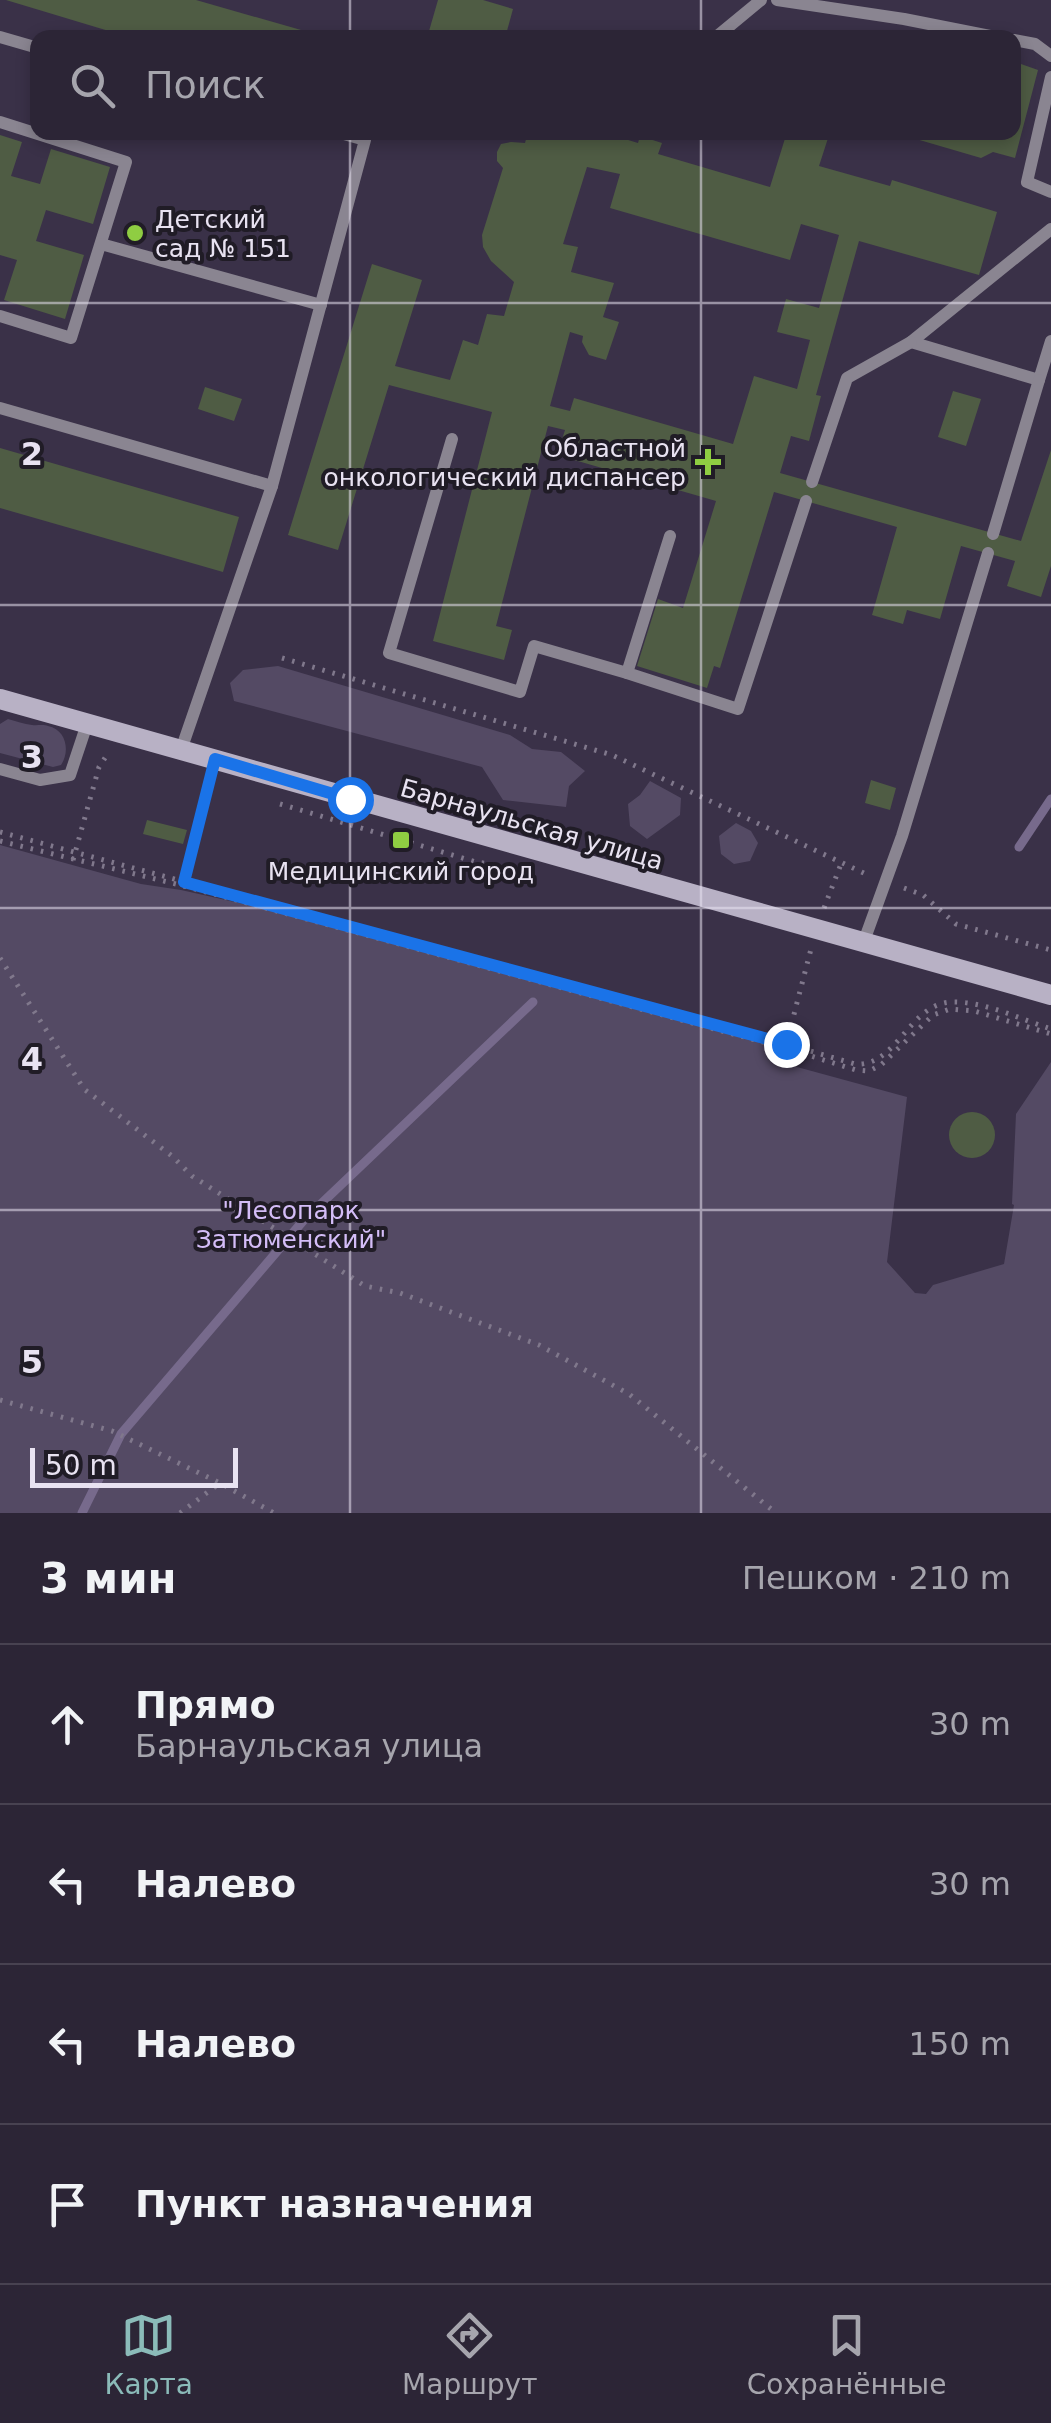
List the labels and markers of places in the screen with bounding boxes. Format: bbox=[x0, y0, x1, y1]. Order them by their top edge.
place label: Детский сад № 151 bbox=[155, 205, 291, 263]
marker: Детский сад № 151 bbox=[124, 222, 146, 244]
place label: Областной онкологический диспансер bbox=[324, 434, 686, 492]
marker: Областной онкологический диспансер bbox=[695, 449, 721, 475]
marker: Медицинский город bbox=[390, 829, 412, 851]
place label: Медицинский город bbox=[268, 857, 534, 886]

